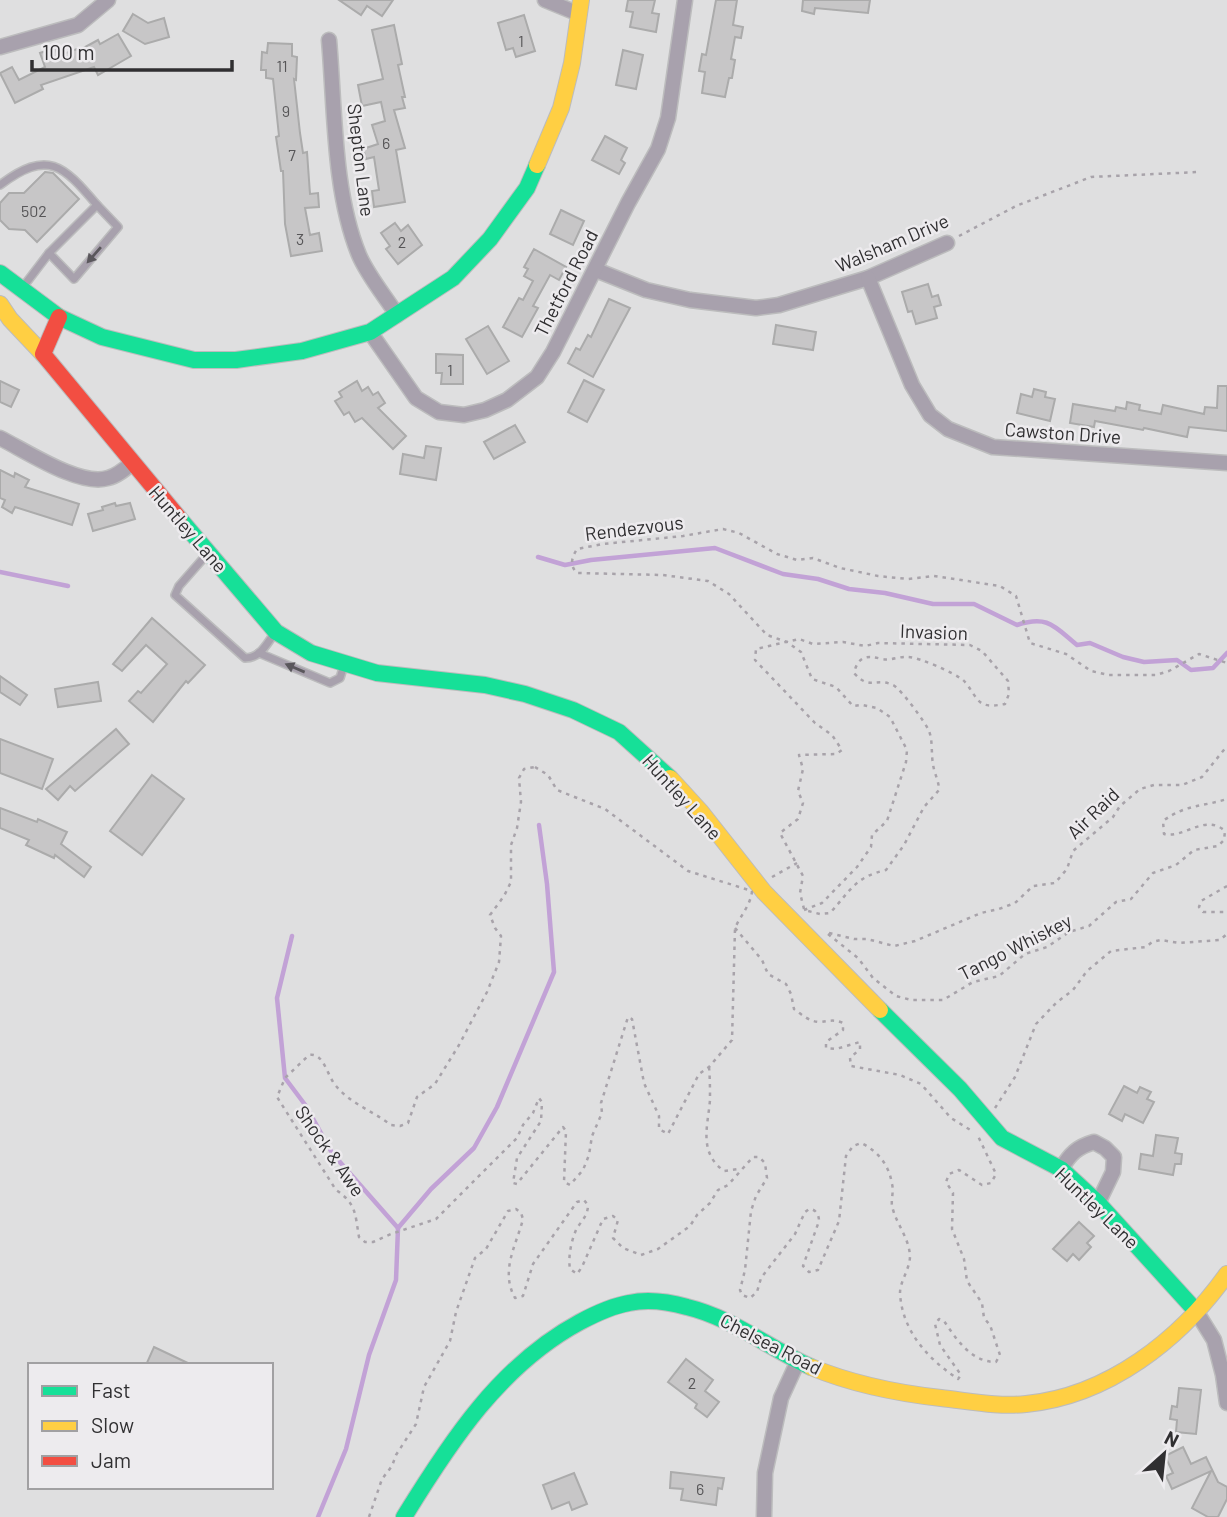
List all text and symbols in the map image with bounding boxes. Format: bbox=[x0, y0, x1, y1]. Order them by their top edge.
scale bar bbox=[32, 28, 231, 72]
house number: 1 bbox=[518, 31, 524, 50]
text: 100 m bbox=[42, 39, 95, 64]
house number: 11 bbox=[276, 56, 288, 75]
house number: 9 bbox=[282, 101, 290, 120]
street label: Shepton Lane bbox=[343, 102, 380, 218]
house number: 6 bbox=[382, 133, 390, 152]
house number: 7 bbox=[288, 145, 296, 164]
house number: 502 bbox=[21, 201, 47, 220]
street label: Walsham Drive bbox=[832, 208, 952, 277]
street label: Thetford Road bbox=[529, 225, 602, 340]
house number: 3 bbox=[296, 229, 304, 248]
house number: 2 bbox=[398, 232, 406, 251]
one-way arrow bbox=[86, 246, 102, 264]
house number: 1 bbox=[447, 360, 453, 379]
street label: Cawston Drive bbox=[1004, 417, 1122, 448]
street label: Huntley Lane bbox=[144, 481, 232, 577]
street label: Rendezvous bbox=[583, 510, 685, 545]
street label: Invasion bbox=[900, 619, 968, 644]
one-way arrow bbox=[284, 663, 305, 674]
street label: Huntley Lane bbox=[638, 749, 727, 844]
street label: Air Raid bbox=[1062, 782, 1124, 843]
street label: Tango Whiskey bbox=[955, 908, 1075, 985]
street label: Shock & Awe bbox=[291, 1101, 370, 1201]
street label: Huntley Lane bbox=[1051, 1162, 1144, 1253]
street label: Chelsea Road bbox=[717, 1308, 826, 1379]
legend bbox=[28, 1363, 273, 1489]
house number: 2 bbox=[688, 1373, 696, 1392]
text: Fast bbox=[91, 1377, 131, 1402]
text: Slow bbox=[91, 1412, 134, 1437]
north arrow bbox=[1129, 1419, 1199, 1489]
text: N bbox=[1161, 1425, 1183, 1452]
text: Jam bbox=[91, 1447, 131, 1472]
house number: 6 bbox=[696, 1479, 704, 1498]

